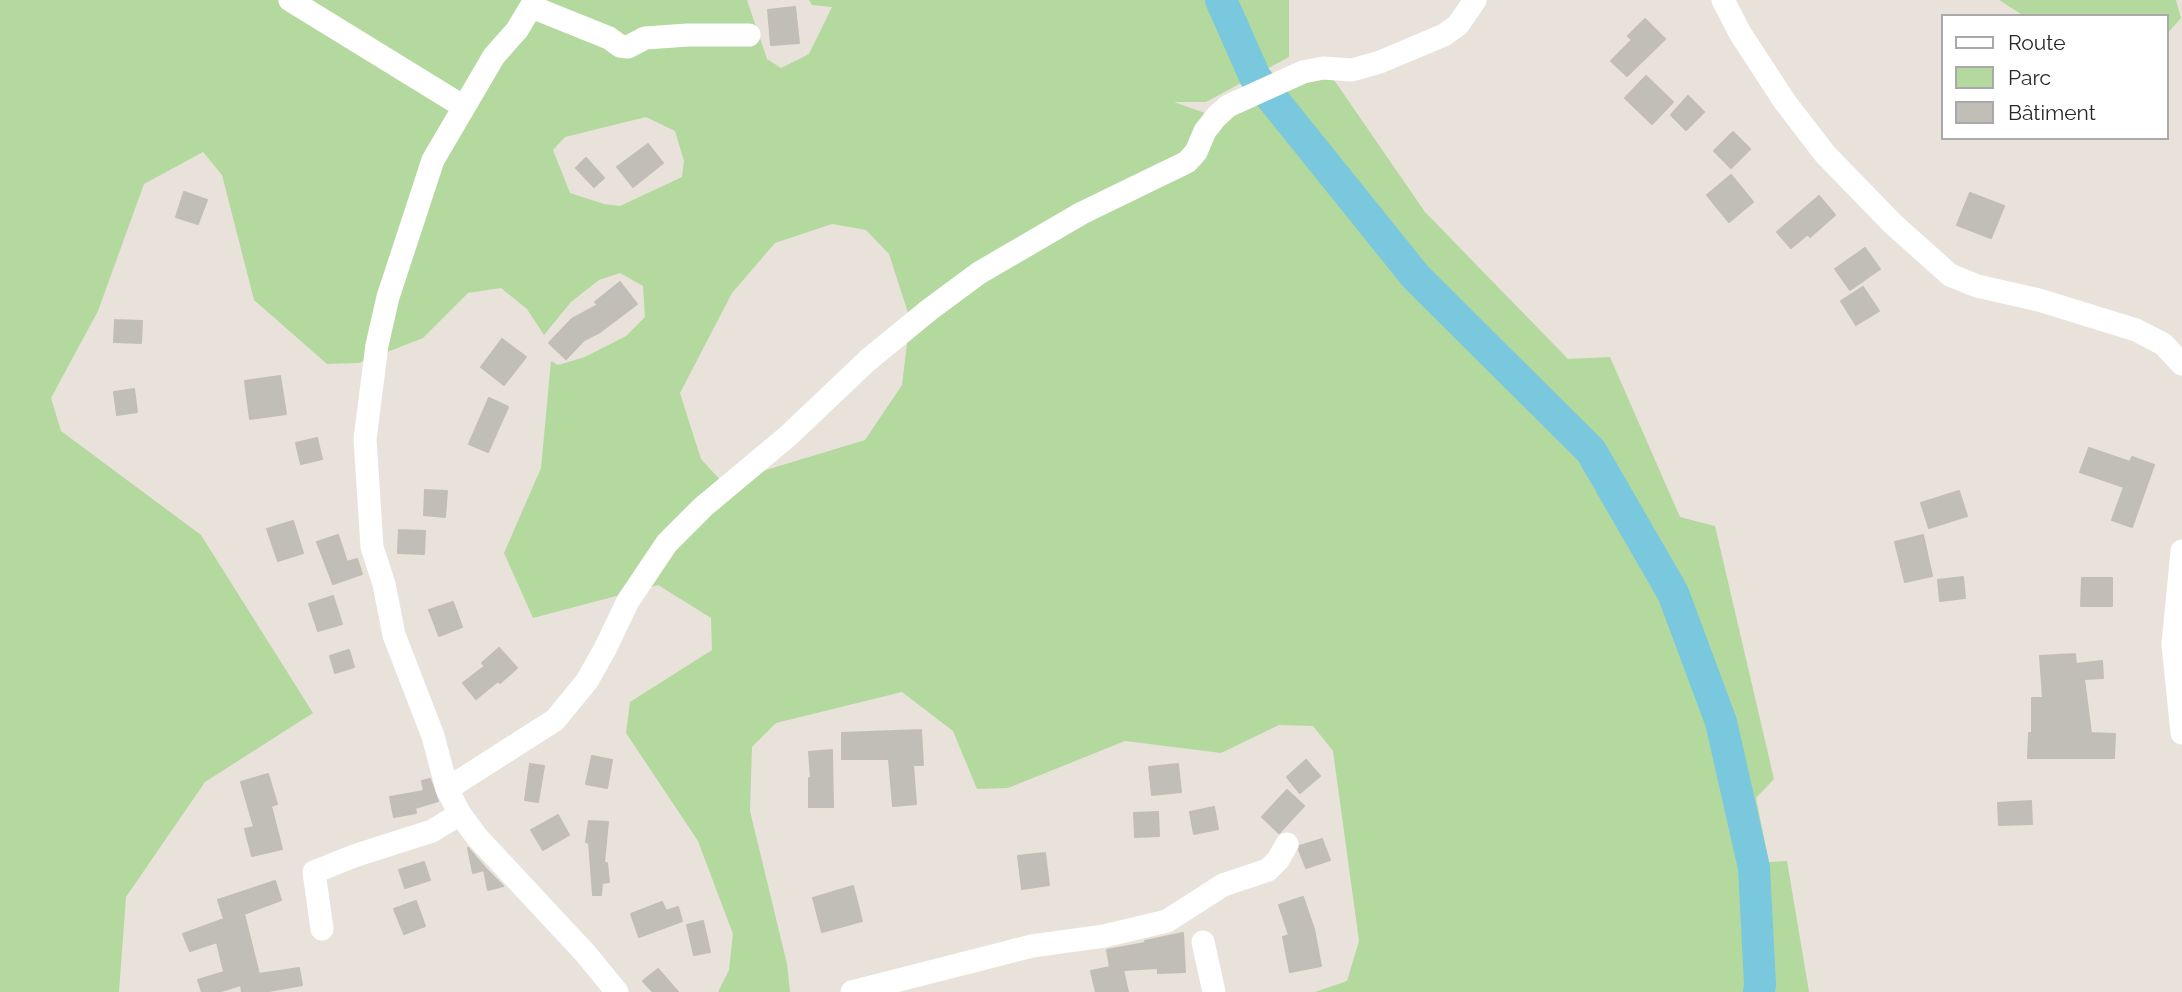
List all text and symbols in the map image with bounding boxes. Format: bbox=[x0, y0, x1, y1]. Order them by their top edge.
legend bbox=[1940, 14, 2168, 140]
text: Route bbox=[2008, 30, 2066, 55]
text: Parc bbox=[2008, 65, 2051, 90]
text: Bâtiment bbox=[2008, 100, 2096, 125]

